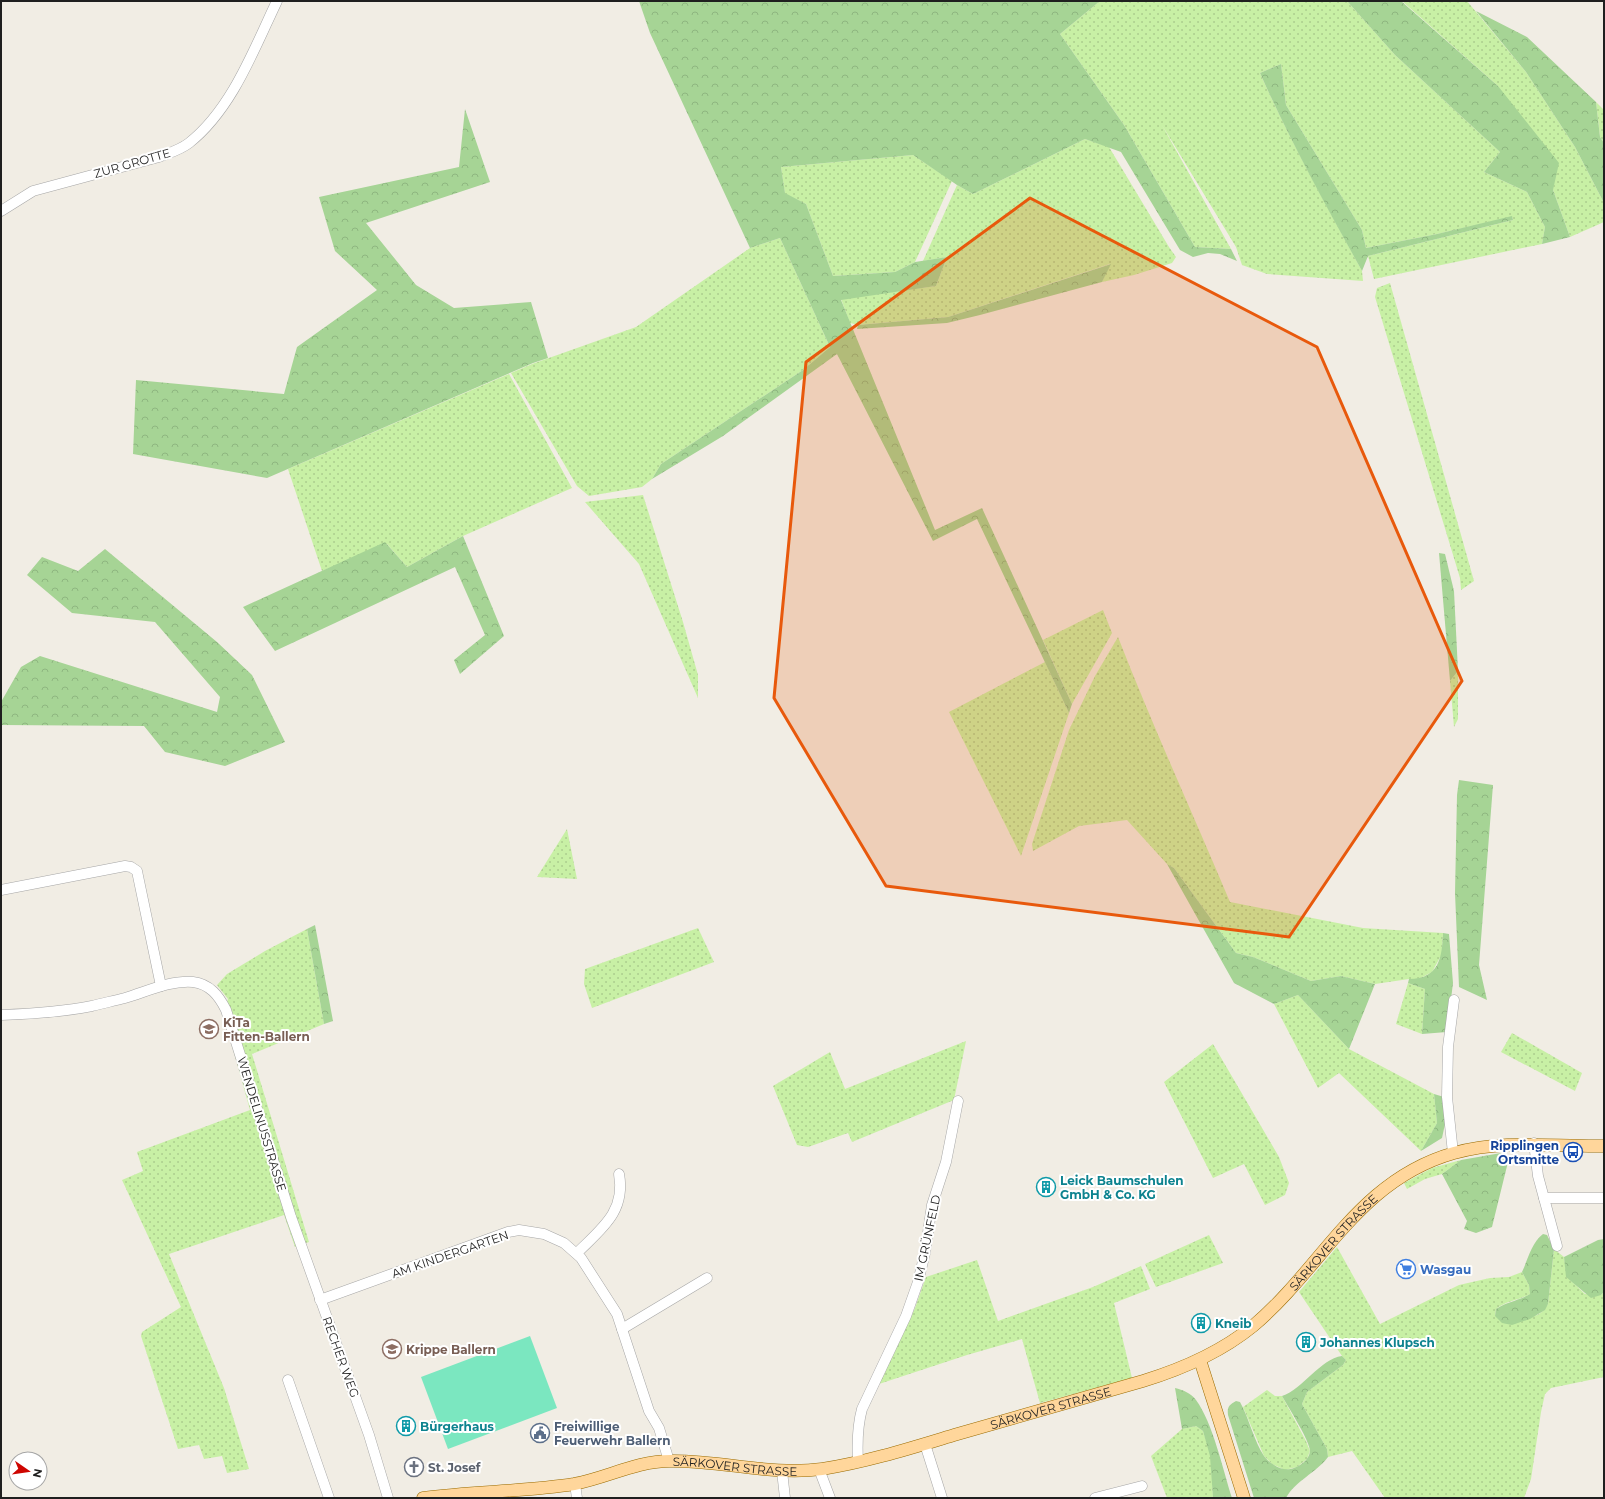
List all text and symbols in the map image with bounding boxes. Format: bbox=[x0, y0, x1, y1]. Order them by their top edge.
street label: ZUR GROTTE bbox=[92, 145, 172, 181]
place label: KiTa Fitten-Ballern bbox=[223, 1015, 310, 1044]
school or university icon: KiTa Fitten-Ballern bbox=[198, 1018, 220, 1040]
street label: WENDELINUSSTRASSE bbox=[234, 1055, 290, 1193]
place label: Ripplingen Ortsmitte bbox=[1490, 1138, 1559, 1167]
bus stop icon: Ripplingen Ortsmitte bbox=[1562, 1141, 1584, 1163]
place label: Leick Baumschulen GmbH & Co. KG bbox=[1060, 1173, 1184, 1202]
building icon: Leick Baumschulen GmbH & Co. KG bbox=[1035, 1176, 1057, 1198]
street label: SÄRKOVER STRASSE bbox=[1286, 1191, 1380, 1293]
street label: IM GRÜNFELD bbox=[911, 1193, 944, 1283]
street label: AM KINDERGARTEN bbox=[389, 1227, 511, 1281]
supermarket icon: Wasgau bbox=[1395, 1258, 1417, 1280]
place label: Wasgau bbox=[1420, 1262, 1471, 1277]
building icon: Kneib bbox=[1190, 1312, 1212, 1334]
street label: RECHER WEG bbox=[319, 1314, 363, 1400]
place label: Kneib bbox=[1215, 1316, 1252, 1331]
building icon: Johannes Klupsch bbox=[1295, 1331, 1317, 1353]
place label: Johannes Klupsch bbox=[1319, 1335, 1435, 1350]
school or university icon: Krippe Ballern bbox=[381, 1338, 403, 1360]
place label: Krippe Ballern bbox=[406, 1342, 496, 1357]
street label: SÄRKOVER STRASSE bbox=[988, 1383, 1113, 1432]
building icon: Bürgerhaus bbox=[395, 1415, 417, 1437]
place label: Bürgerhaus bbox=[420, 1419, 495, 1434]
place label: Freiwillige Feuerwehr Ballern bbox=[554, 1419, 671, 1448]
public building icon: Freiwillige Feuerwehr Ballern bbox=[529, 1422, 551, 1444]
north arrow bbox=[8, 1451, 48, 1491]
street label: SÄRKOVER STRASSE bbox=[673, 1453, 797, 1478]
church icon: St. Josef bbox=[403, 1456, 425, 1478]
place label: St. Josef bbox=[428, 1460, 482, 1475]
text: N bbox=[30, 1467, 46, 1479]

